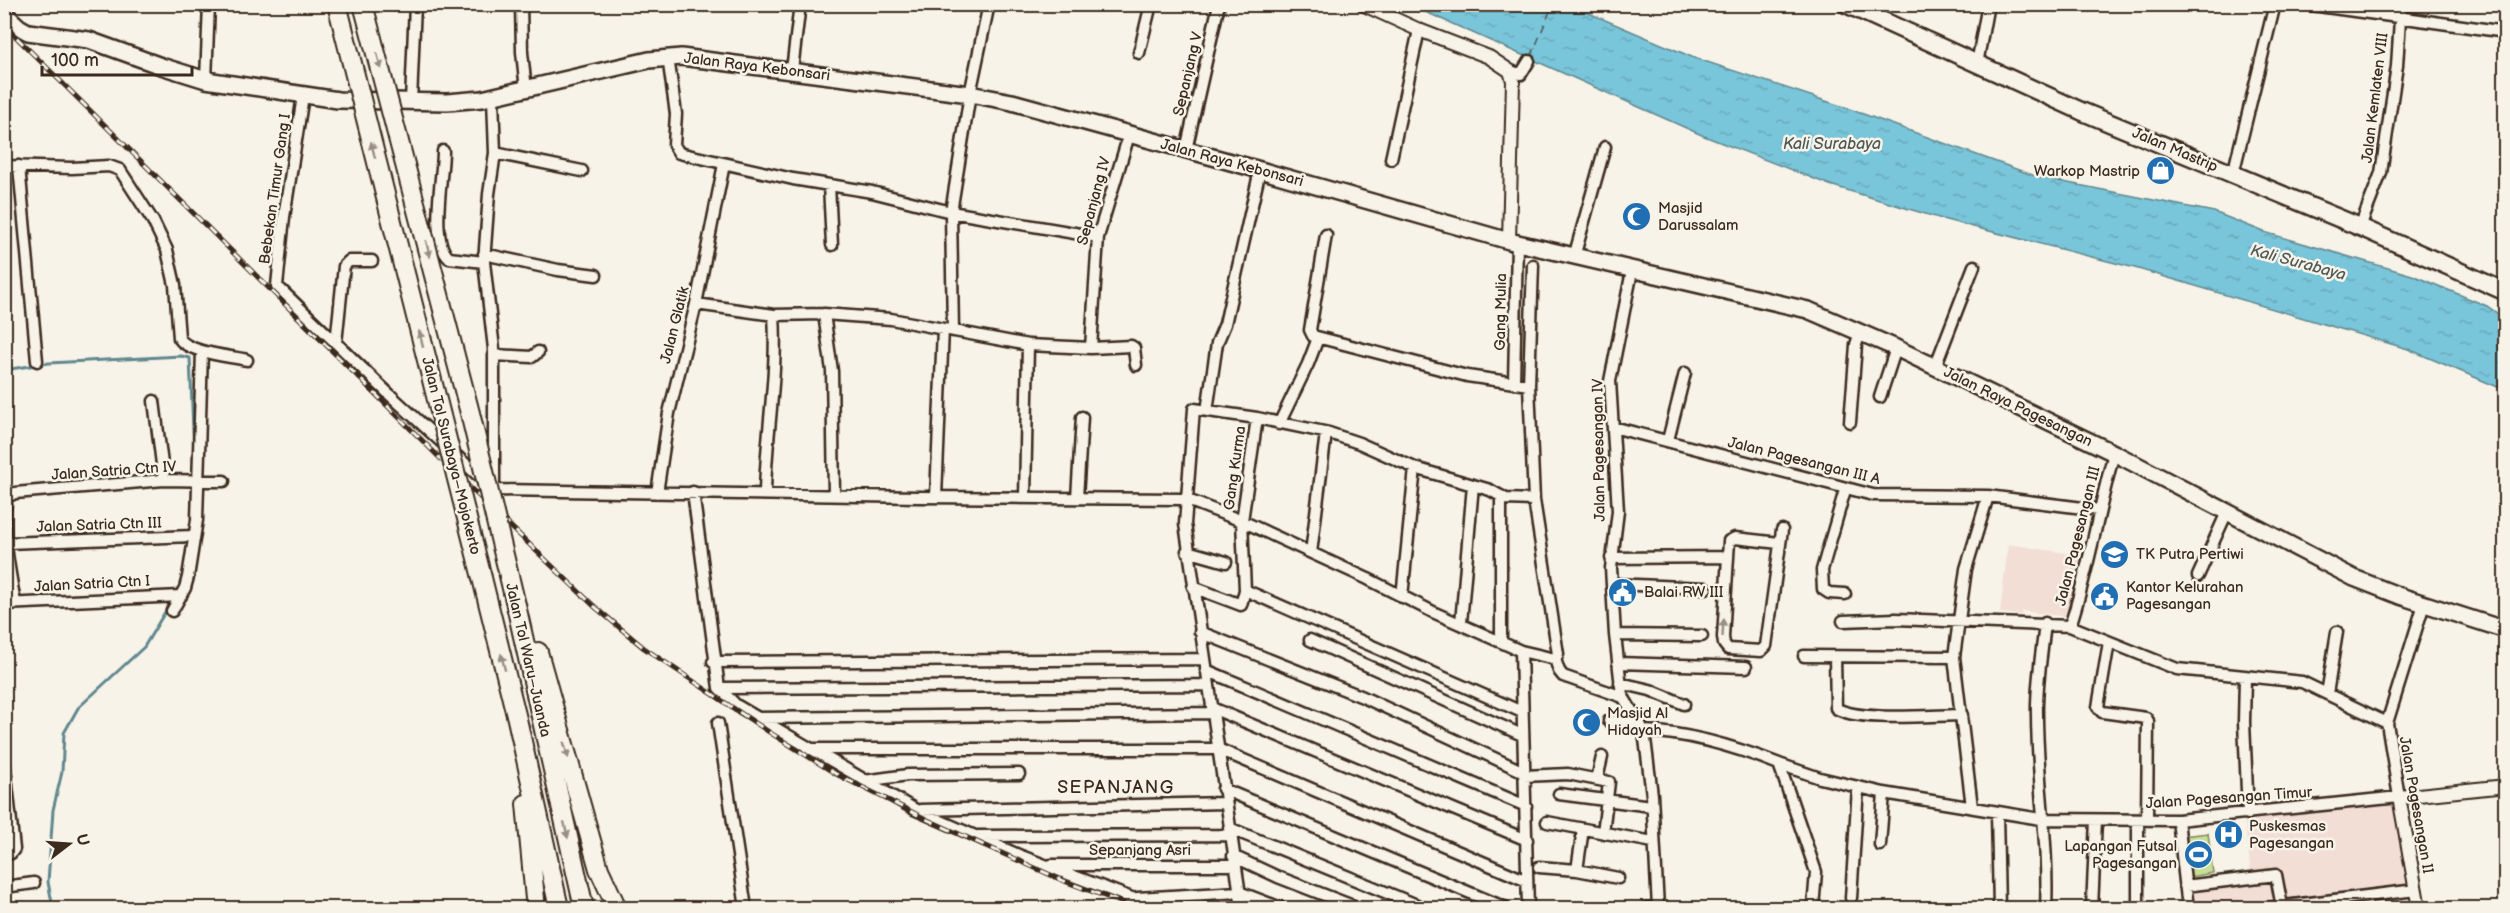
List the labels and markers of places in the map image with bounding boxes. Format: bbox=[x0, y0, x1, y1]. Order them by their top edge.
shop icon: Warkop Mastrip bbox=[2145, 155, 2177, 187]
place label: Warkop Mastrip bbox=[2034, 162, 2140, 181]
place label: Masjid Darussalam bbox=[1658, 199, 1738, 235]
mosque icon: Masjid Darussalam bbox=[1621, 201, 1653, 233]
school or university icon: TK Putra Pertiwi bbox=[2099, 538, 2131, 570]
place label: TK Putra Pertiwi bbox=[2136, 545, 2244, 564]
public building icon: Balai RW III bbox=[1607, 576, 1639, 608]
place label: Kantor Kelurahan Pagesangan bbox=[2126, 578, 2244, 614]
public building icon: Kantor Kelurahan Pagesangan bbox=[2089, 580, 2121, 612]
place label: Balai RW III bbox=[1644, 583, 1724, 602]
place label: Masjid Al Hidayah bbox=[1607, 704, 1668, 740]
mosque icon: Masjid Al Hidayah bbox=[1570, 706, 1602, 738]
place label: Puskesmas Pagesangan bbox=[2249, 817, 2334, 853]
hospital icon: Puskesmas Pagesangan bbox=[2212, 819, 2244, 851]
place label: Lapangan Futsal Pagesangan bbox=[2064, 837, 2177, 873]
sports icon: Lapangan Futsal Pagesangan bbox=[2182, 839, 2214, 871]

